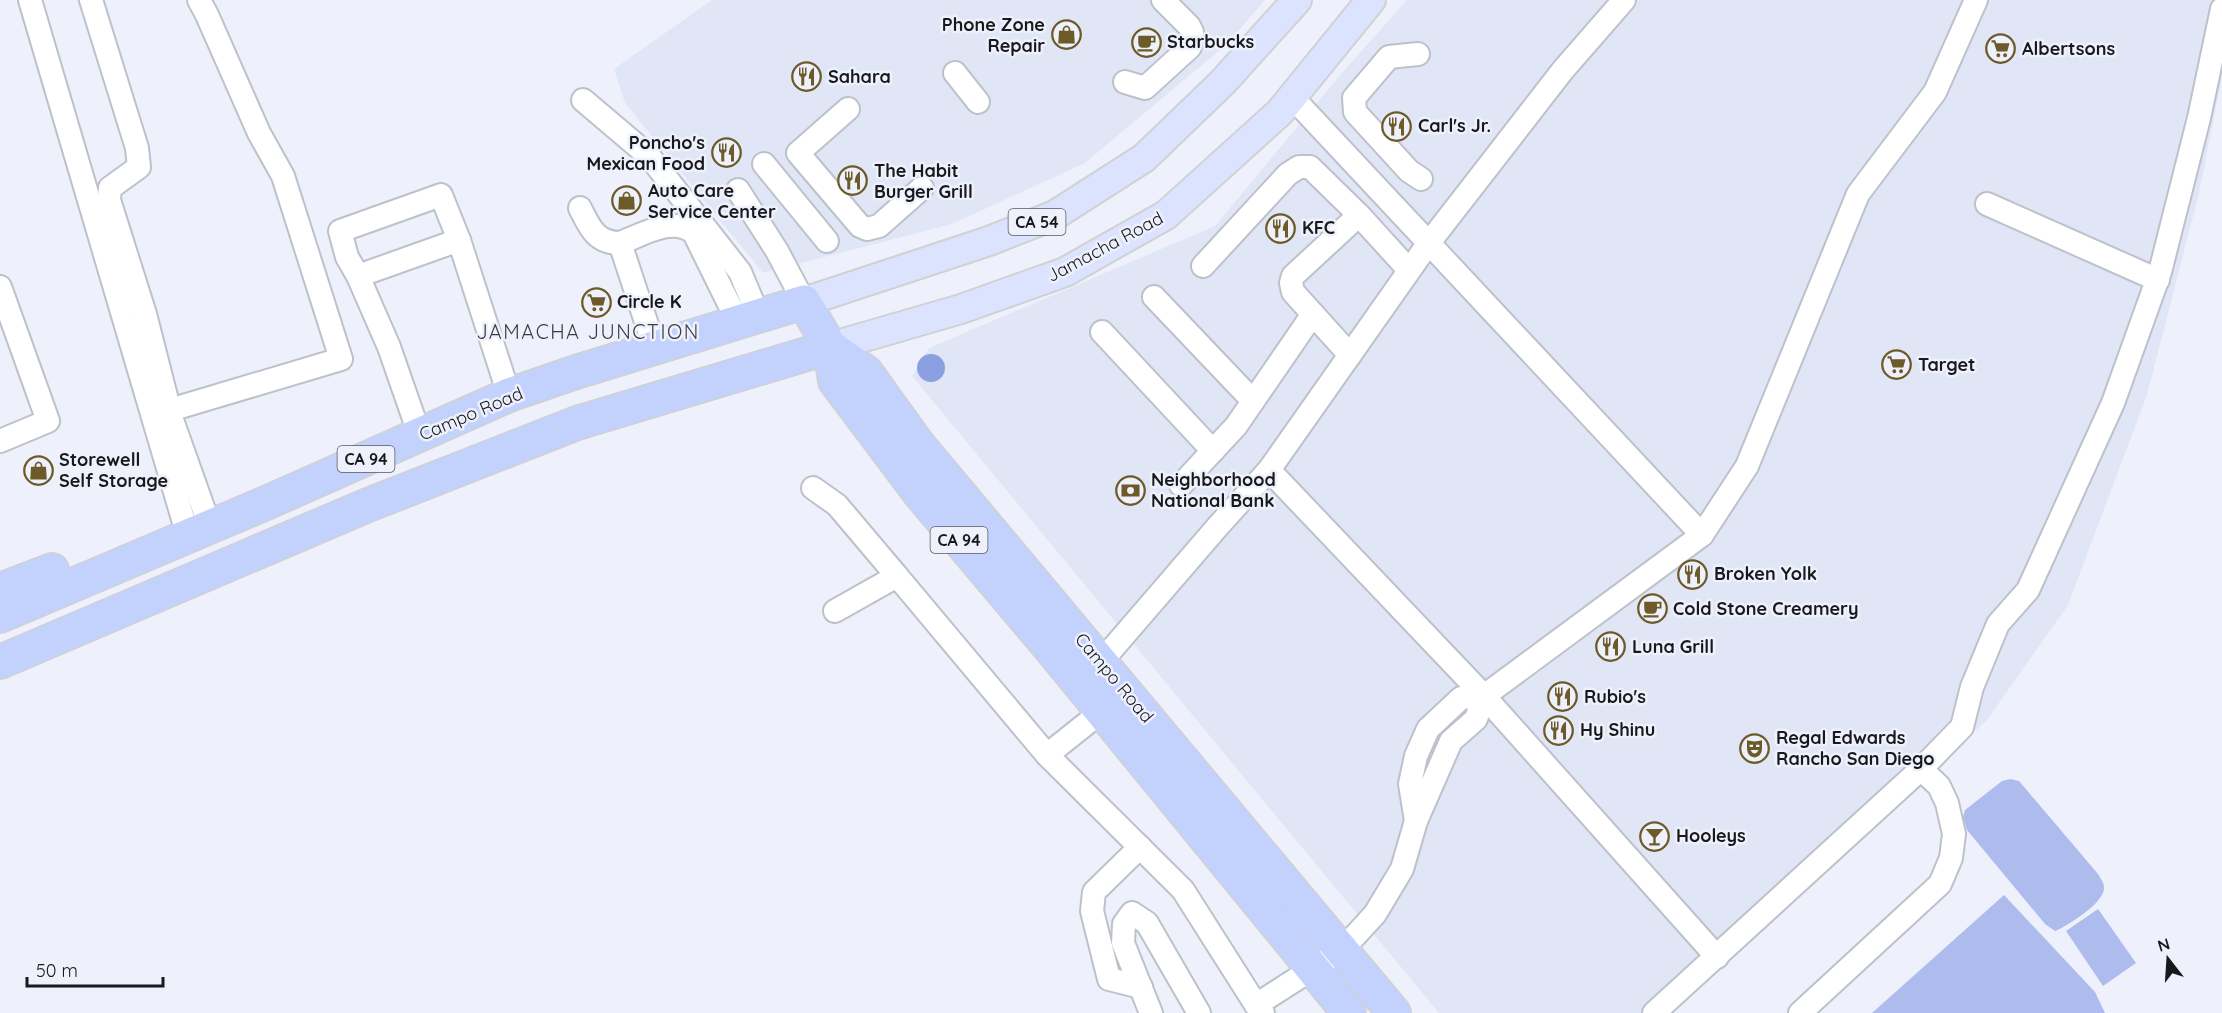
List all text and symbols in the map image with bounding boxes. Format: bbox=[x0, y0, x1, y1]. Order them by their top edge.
place label: Phone Zone Repair bbox=[942, 13, 1045, 57]
shop icon: Phone Zone Repair bbox=[1050, 19, 1082, 51]
cafe icon: Starbucks bbox=[1130, 26, 1162, 58]
place label: Starbucks bbox=[1167, 30, 1255, 53]
supermarket icon: Albertsons bbox=[1985, 33, 2017, 65]
place label: Albertsons bbox=[2022, 37, 2115, 60]
restaurant icon: Sahara bbox=[791, 61, 823, 93]
place label: Sahara bbox=[828, 65, 891, 88]
restaurant icon: Carl's Jr. bbox=[1381, 110, 1413, 142]
place label: Carl's Jr. bbox=[1418, 114, 1491, 137]
place label: Poncho's Mexican Food bbox=[587, 131, 705, 175]
restaurant icon: Poncho's Mexican Food bbox=[710, 137, 742, 169]
place label: The Habit Burger Grill bbox=[874, 159, 973, 203]
restaurant icon: The Habit Burger Grill bbox=[837, 165, 869, 197]
place label: Auto Care Service Center bbox=[648, 179, 776, 223]
shop icon: Auto Care Service Center bbox=[611, 185, 643, 217]
street label: Jamacha Road bbox=[1043, 206, 1167, 287]
road number: CA 54 bbox=[1008, 209, 1066, 235]
restaurant icon: KFC bbox=[1265, 212, 1297, 244]
place label: KFC bbox=[1302, 216, 1335, 239]
supermarket icon: Circle K bbox=[580, 286, 612, 318]
place label: Circle K bbox=[617, 290, 682, 313]
district label: JAMACHA JUNCTION bbox=[476, 319, 700, 344]
supermarket icon: Target bbox=[1881, 349, 1913, 381]
place label: Target bbox=[1918, 353, 1975, 376]
street label: Campo Road bbox=[415, 381, 526, 446]
road number: CA 94 bbox=[338, 446, 394, 472]
place label: Storewell Self Storage bbox=[59, 448, 168, 492]
shop icon: Storewell Self Storage bbox=[22, 454, 54, 486]
place label: Neighborhood National Bank bbox=[1151, 468, 1276, 512]
bank icon: Neighborhood National Bank bbox=[1114, 474, 1146, 506]
road number: CA 94 bbox=[930, 527, 988, 553]
restaurant icon: Broken Yolk bbox=[1677, 558, 1709, 590]
place label: Broken Yolk bbox=[1714, 562, 1817, 585]
cafe icon: Cold Stone Creamery bbox=[1636, 593, 1668, 625]
place label: Cold Stone Creamery bbox=[1673, 597, 1858, 620]
street label: Campo Road bbox=[1070, 628, 1159, 727]
restaurant icon: Luna Grill bbox=[1595, 631, 1627, 663]
place label: Luna Grill bbox=[1632, 635, 1714, 658]
restaurant icon: Rubio's bbox=[1547, 681, 1579, 713]
place label: Rubio's bbox=[1584, 685, 1646, 708]
restaurant icon: Hy Shinu bbox=[1543, 714, 1575, 746]
place label: Hy Shinu bbox=[1580, 718, 1655, 741]
place label: Regal Edwards Rancho San Diego bbox=[1776, 726, 1934, 770]
theatre icon: Regal Edwards Rancho San Diego bbox=[1739, 732, 1771, 764]
bar icon: Hooleys bbox=[1639, 820, 1671, 852]
place label: Hooleys bbox=[1676, 824, 1746, 847]
north arrow bbox=[2138, 929, 2198, 989]
text: N bbox=[2155, 933, 2172, 956]
scale bar bbox=[27, 950, 164, 988]
text: 50 m bbox=[36, 959, 78, 982]

